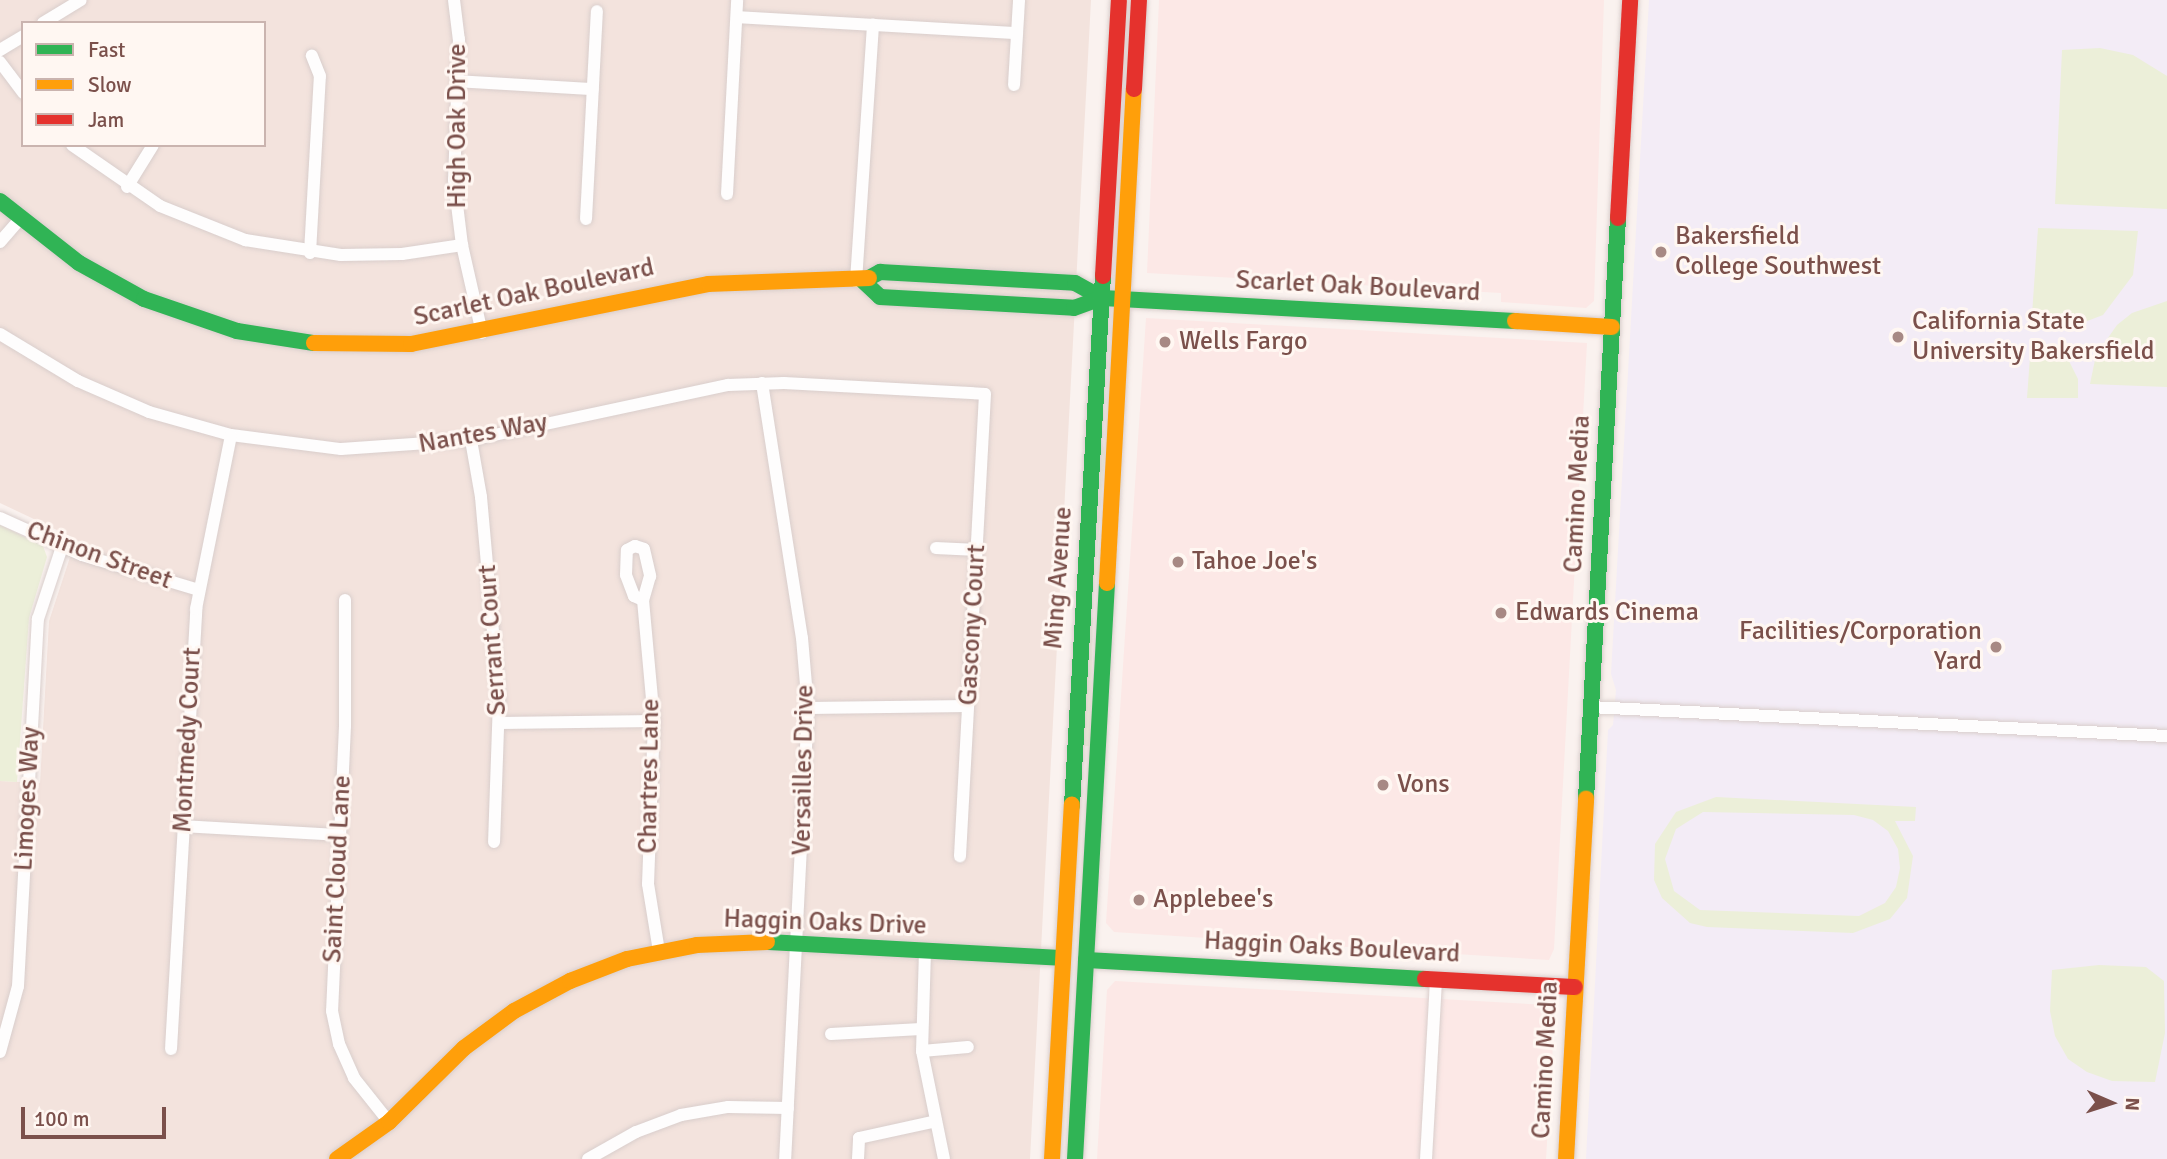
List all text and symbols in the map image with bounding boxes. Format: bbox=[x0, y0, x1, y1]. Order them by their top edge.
legend bbox=[21, 21, 266, 147]
text: Fast bbox=[88, 37, 125, 63]
street label: High Oak Drive bbox=[442, 43, 474, 209]
text: Slow bbox=[88, 72, 132, 98]
text: Jam bbox=[88, 107, 124, 133]
place label: Bakersfield College Southwest bbox=[1675, 221, 1881, 282]
marker: Bakersfield College Southwest bbox=[1653, 244, 1669, 260]
street label: Scarlet Oak Boulevard bbox=[411, 252, 657, 334]
street label: Scarlet Oak Boulevard bbox=[1235, 265, 1481, 309]
place label: California State University Bakersfield bbox=[1912, 306, 2155, 368]
place label: Wells Fargo bbox=[1179, 326, 1308, 358]
marker: California State University Bakersfield bbox=[1890, 329, 1906, 345]
marker: Wells Fargo bbox=[1157, 334, 1173, 350]
street label: Nantes Way bbox=[416, 407, 550, 461]
street label: Camino Media bbox=[1558, 414, 1598, 574]
street label: Ming Avenue bbox=[1038, 506, 1080, 650]
street label: Chinon Street bbox=[22, 515, 176, 597]
street label: Gascony Court bbox=[953, 544, 993, 706]
place label: Tahoe Joe's bbox=[1192, 546, 1317, 578]
marker: Tahoe Joe's bbox=[1170, 554, 1186, 570]
street label: Serrant Court bbox=[472, 564, 514, 716]
place label: Edwards Cinema bbox=[1515, 597, 1699, 629]
marker: Edwards Cinema bbox=[1493, 605, 1509, 621]
place label: Facilities/Corporation Yard bbox=[1739, 616, 1982, 678]
marker: Facilities/Corporation Yard bbox=[1988, 639, 2004, 655]
street label: Montmedy Court bbox=[168, 646, 208, 834]
street label: Versailles Drive bbox=[787, 684, 821, 856]
street label: Chartres Lane bbox=[633, 698, 667, 854]
street label: Limoges Way bbox=[9, 726, 47, 872]
place label: Vons bbox=[1397, 769, 1450, 801]
street label: Saint Cloud Lane bbox=[318, 774, 358, 964]
marker: Vons bbox=[1375, 777, 1391, 793]
place label: Applebee's bbox=[1153, 884, 1273, 916]
marker: Applebee's bbox=[1131, 892, 1147, 908]
street label: Haggin Oaks Drive bbox=[723, 904, 927, 942]
street label: Haggin Oaks Boulevard bbox=[1203, 926, 1461, 970]
street label: Camino Media bbox=[1526, 980, 1566, 1140]
north arrow bbox=[2076, 1068, 2146, 1138]
scale bar bbox=[24, 1092, 170, 1136]
text: N bbox=[2120, 1097, 2144, 1111]
text: 100 m bbox=[34, 1106, 89, 1132]

